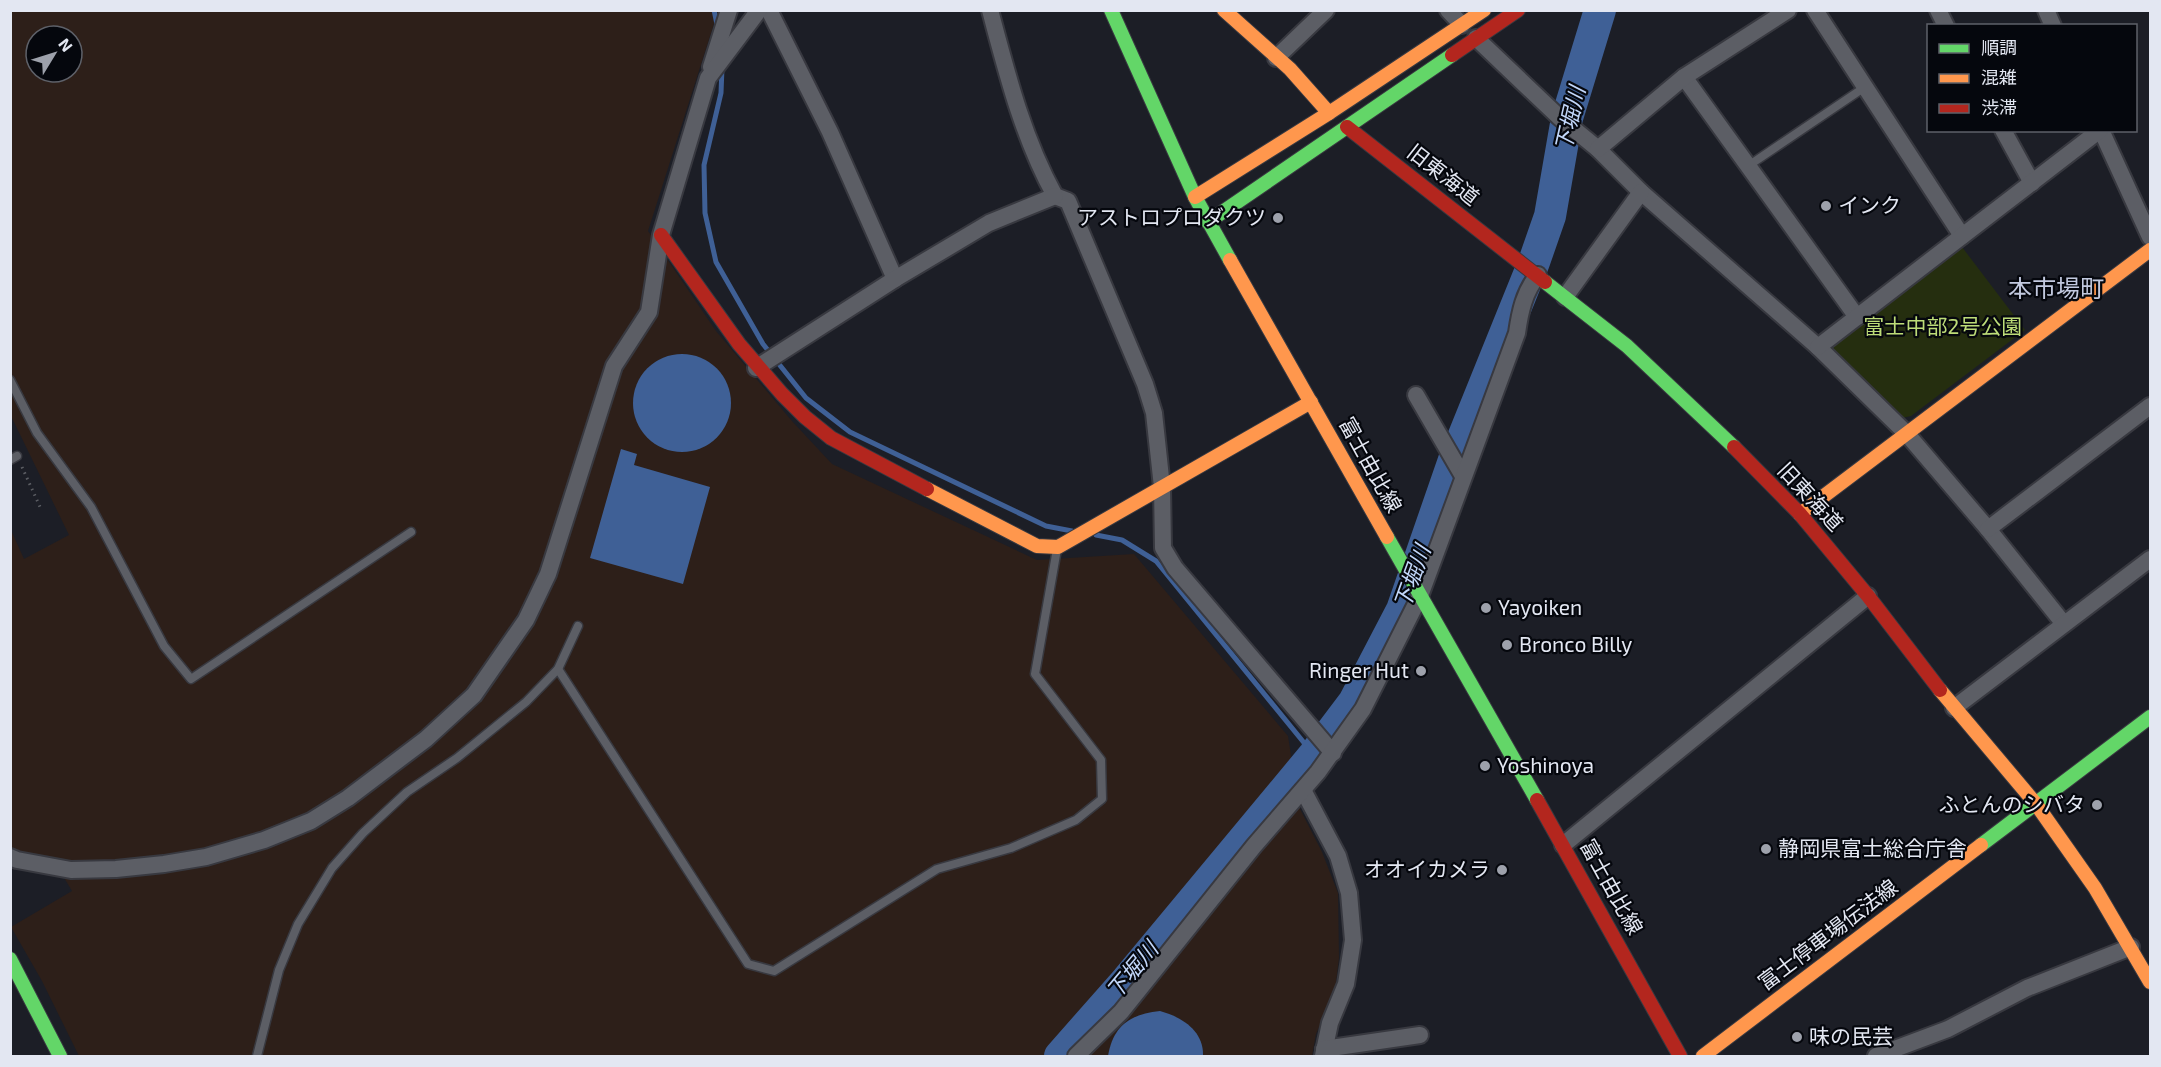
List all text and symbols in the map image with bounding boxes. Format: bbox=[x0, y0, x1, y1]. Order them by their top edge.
north arrow bbox=[24, 24, 84, 84]
legend bbox=[1927, 24, 2137, 132]
text: N bbox=[55, 34, 77, 55]
text: 順調 bbox=[1981, 36, 2017, 58]
text: 混雑 bbox=[1981, 66, 2017, 88]
water label: 下堀川 bbox=[1549, 82, 1590, 154]
text: 渋滞 bbox=[1981, 96, 2017, 118]
street label: 旧東海道 bbox=[1403, 138, 1485, 210]
place label: インク bbox=[1838, 192, 1901, 217]
marker: インク bbox=[1819, 199, 1833, 213]
place label: アストロプロダクツ bbox=[1077, 204, 1266, 229]
marker: アストロプロダクツ bbox=[1271, 211, 1285, 225]
district label: 本市場町 bbox=[2008, 273, 2104, 302]
park label: 富士中部2号公園 bbox=[1864, 313, 2022, 338]
street label: 富士由比線 bbox=[1335, 412, 1408, 516]
street label: 旧東海道 bbox=[1773, 457, 1849, 535]
water label: 下堀川 bbox=[1388, 539, 1435, 612]
place label: Yayoiken bbox=[1498, 594, 1582, 619]
marker: Yayoiken bbox=[1479, 601, 1493, 615]
place label: Bronco Billy bbox=[1519, 631, 1632, 656]
marker: Bronco Billy bbox=[1500, 638, 1514, 652]
place label: Ringer Hut bbox=[1309, 657, 1409, 682]
marker: Ringer Hut bbox=[1414, 664, 1428, 678]
place label: Yoshinoya bbox=[1497, 752, 1594, 777]
marker: Yoshinoya bbox=[1478, 759, 1492, 773]
place label: ふとんのシバタ bbox=[1939, 791, 2085, 816]
marker: ふとんのシバタ bbox=[2090, 798, 2104, 812]
street label: 富士由比線 bbox=[1576, 834, 1649, 938]
place label: 静岡県富士総合庁舎 bbox=[1778, 835, 1967, 860]
marker: 静岡県富士総合庁舎 bbox=[1759, 842, 1773, 856]
place label: オオイカメラ bbox=[1364, 856, 1490, 881]
marker: オオイカメラ bbox=[1495, 863, 1509, 877]
street label: 富士停車場伝法線 bbox=[1752, 873, 1902, 994]
water label: 下堀川 bbox=[1100, 934, 1164, 1003]
place label: 味の民芸 bbox=[1809, 1023, 1893, 1048]
marker: 味の民芸 bbox=[1790, 1030, 1804, 1044]

